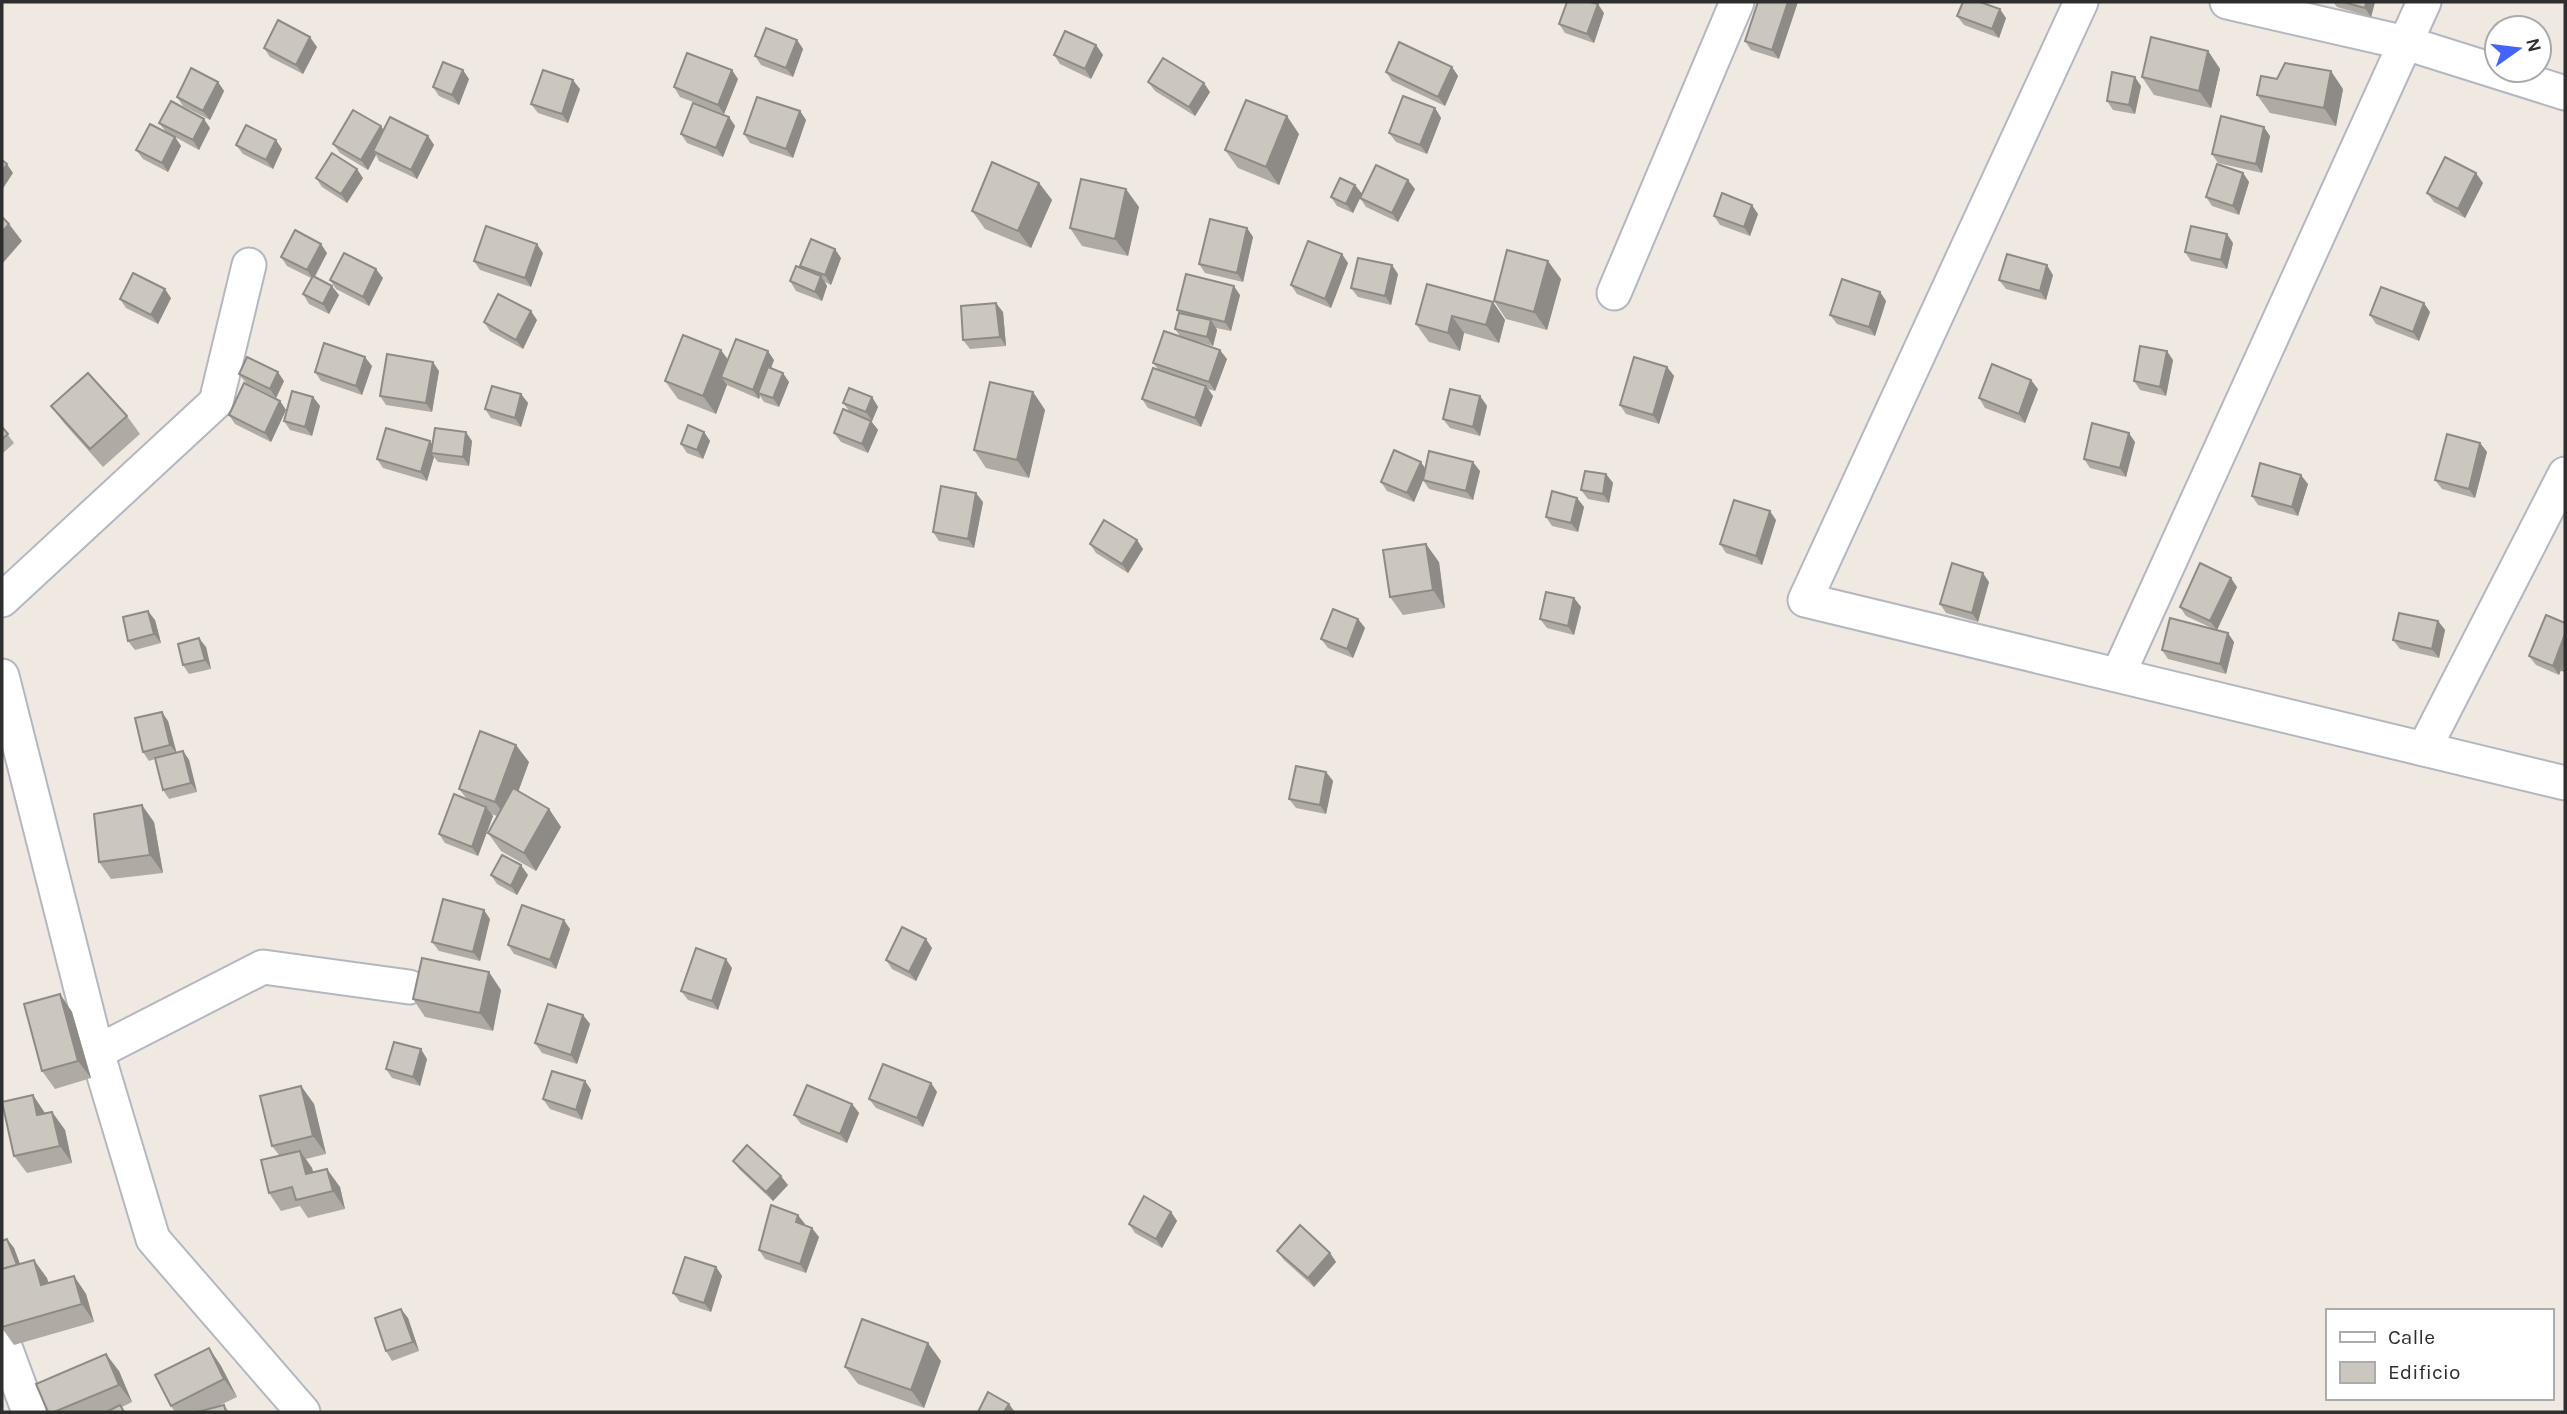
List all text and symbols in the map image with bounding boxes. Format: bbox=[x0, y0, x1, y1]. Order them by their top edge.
north arrow bbox=[2483, 14, 2553, 84]
text: N bbox=[2521, 36, 2546, 54]
legend bbox=[2326, 1309, 2553, 1400]
text: Calle bbox=[2388, 1325, 2435, 1349]
text: Edificio bbox=[2388, 1360, 2461, 1384]

